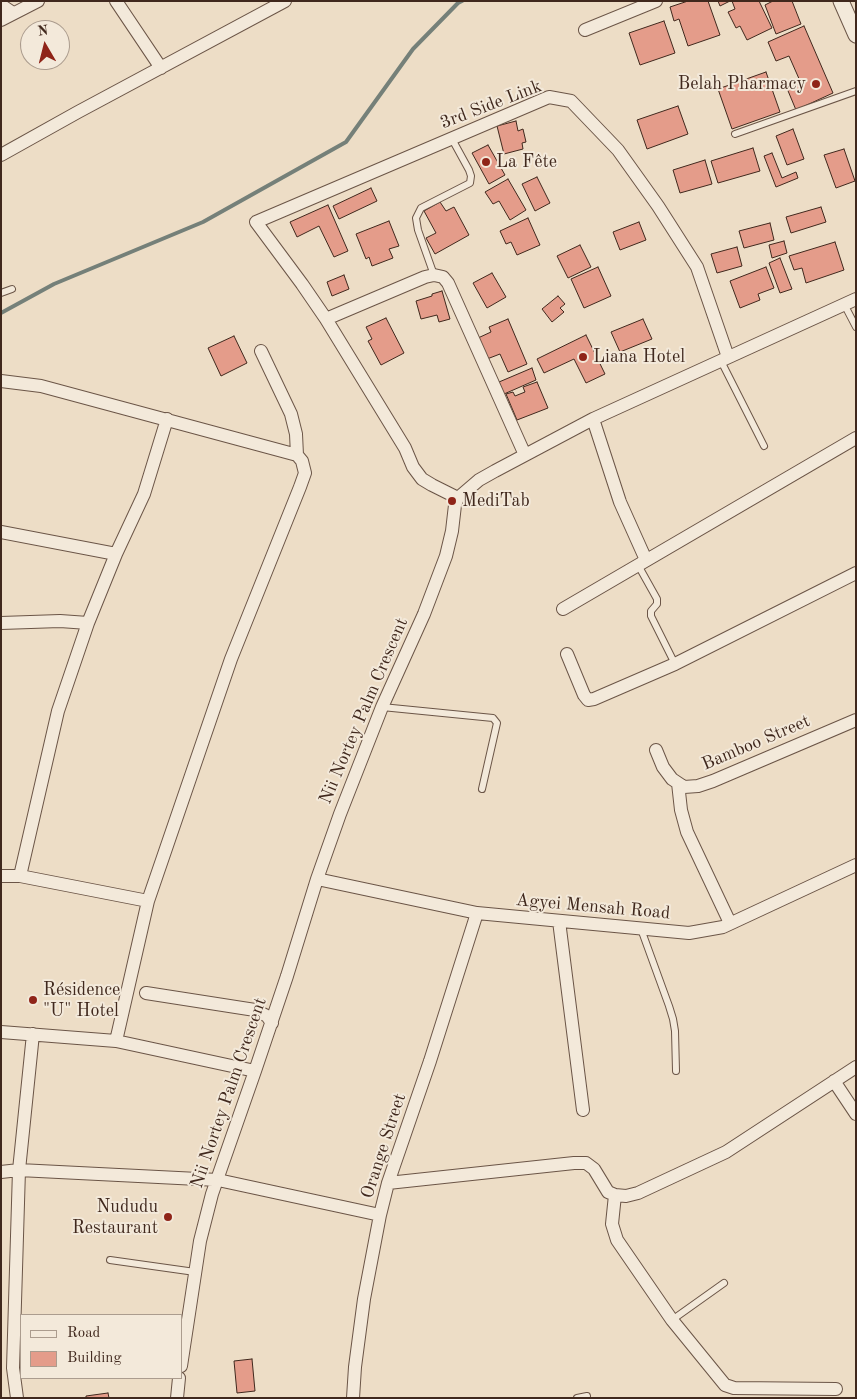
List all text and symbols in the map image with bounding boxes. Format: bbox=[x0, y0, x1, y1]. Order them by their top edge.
north arrow bbox=[20, 20, 70, 70]
text: N bbox=[37, 23, 49, 39]
place label: Belah Pharmacy bbox=[678, 73, 806, 95]
street label: 3rd Side Link bbox=[437, 76, 545, 134]
marker: Belah Pharmacy bbox=[810, 78, 822, 90]
place label: La Fête bbox=[496, 151, 557, 173]
marker: La Fête bbox=[480, 156, 492, 168]
place label: Liana Hotel bbox=[593, 346, 685, 368]
marker: Liana Hotel bbox=[577, 351, 589, 363]
place label: MediTab bbox=[462, 490, 530, 512]
marker: MediTab bbox=[446, 495, 458, 507]
street label: Nii Nortey Palm Crescent bbox=[315, 615, 413, 807]
street label: Bamboo Street bbox=[699, 711, 813, 775]
street label: Agyei Mensah Road bbox=[515, 889, 671, 925]
place label: Résidence "U" Hotel bbox=[43, 979, 120, 1022]
marker: Résidence "U" Hotel bbox=[27, 994, 39, 1006]
street label: Nii Nortey Palm Crescent bbox=[186, 995, 272, 1191]
street label: Orange Street bbox=[357, 1091, 411, 1201]
place label: Nududu Restaurant bbox=[72, 1196, 158, 1238]
marker: Nududu Restaurant bbox=[162, 1211, 174, 1223]
legend bbox=[20, 1314, 182, 1379]
text: Road bbox=[67, 1326, 100, 1341]
text: Building bbox=[67, 1351, 122, 1366]

